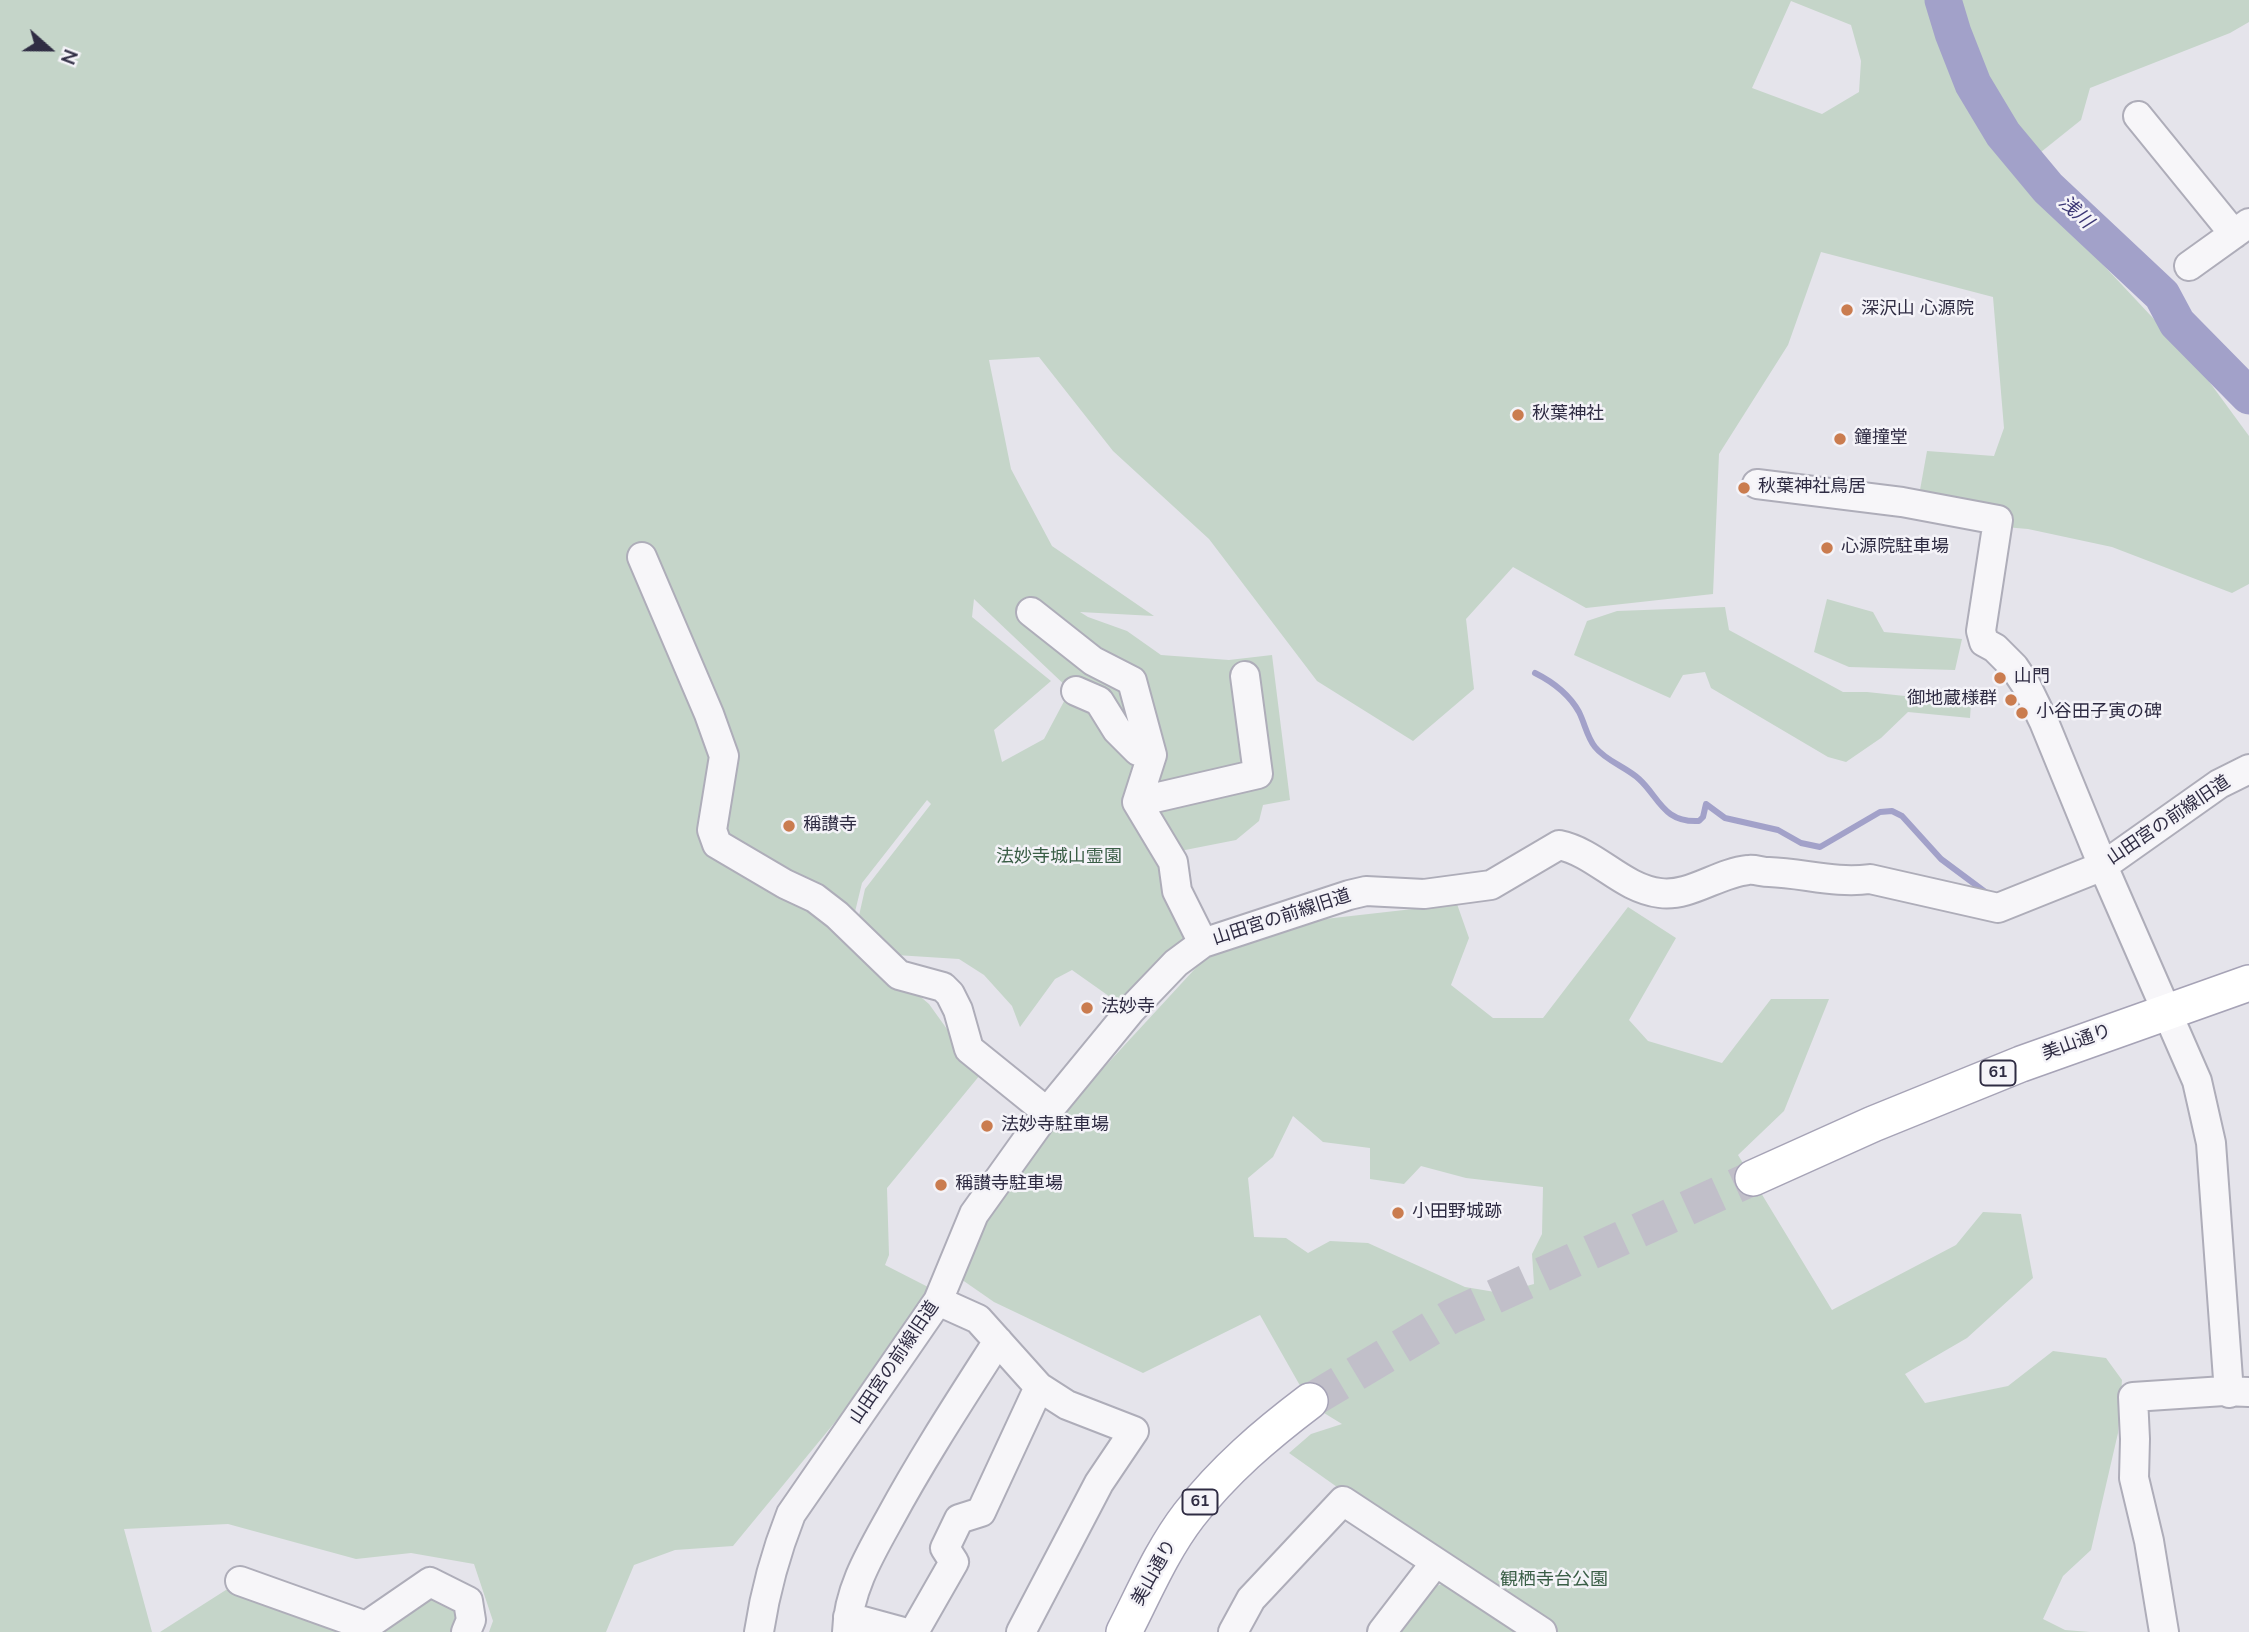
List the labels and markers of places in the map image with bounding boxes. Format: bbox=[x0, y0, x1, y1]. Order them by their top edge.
place label: 深沢山 心源院 bbox=[1861, 299, 1974, 321]
marker: 深沢山 心源院 bbox=[1839, 302, 1855, 318]
place label: 秋葉神社 bbox=[1532, 404, 1604, 426]
marker: 秋葉神社 bbox=[1510, 407, 1526, 423]
place label: 鐘撞堂 bbox=[1854, 428, 1908, 450]
marker: 鐘撞堂 bbox=[1832, 431, 1848, 447]
place label: 秋葉神社鳥居 bbox=[1758, 477, 1866, 499]
marker: 秋葉神社鳥居 bbox=[1736, 480, 1752, 496]
place label: 心源院駐車場 bbox=[1841, 537, 1949, 559]
marker: 心源院駐車場 bbox=[1819, 540, 1835, 556]
place label: 山門 bbox=[2014, 667, 2050, 689]
marker: 山門 bbox=[1992, 670, 2008, 686]
place label: 御地蔵様群 bbox=[1907, 689, 1997, 711]
marker: 御地蔵様群 bbox=[2003, 692, 2019, 708]
place label: 小谷田子寅の碑 bbox=[2036, 702, 2162, 724]
marker: 小谷田子寅の碑 bbox=[2014, 705, 2030, 721]
place label: 稱讃寺 bbox=[803, 815, 857, 837]
marker: 稱讃寺 bbox=[781, 818, 797, 834]
place label: 法妙寺 bbox=[1101, 997, 1155, 1019]
marker: 法妙寺 bbox=[1079, 1000, 1095, 1016]
place label: 法妙寺駐車場 bbox=[1001, 1115, 1109, 1137]
marker: 法妙寺駐車場 bbox=[979, 1118, 995, 1134]
place label: 稱讃寺駐車場 bbox=[955, 1174, 1063, 1196]
marker: 稱讃寺駐車場 bbox=[933, 1177, 949, 1193]
place label: 小田野城跡 bbox=[1412, 1202, 1502, 1224]
marker: 小田野城跡 bbox=[1390, 1205, 1406, 1221]

